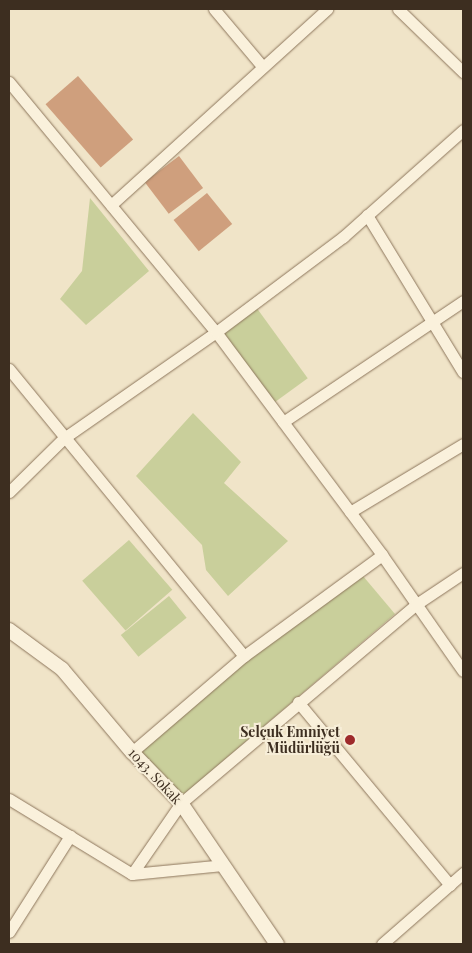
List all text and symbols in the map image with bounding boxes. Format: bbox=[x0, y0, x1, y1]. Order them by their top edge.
place label: Selçuk Emniyet Müdürlüğü bbox=[240, 724, 340, 756]
marker: Selçuk Emniyet Müdürlüğü bbox=[344, 734, 356, 746]
street label: 1043. Sokak bbox=[125, 744, 185, 808]

